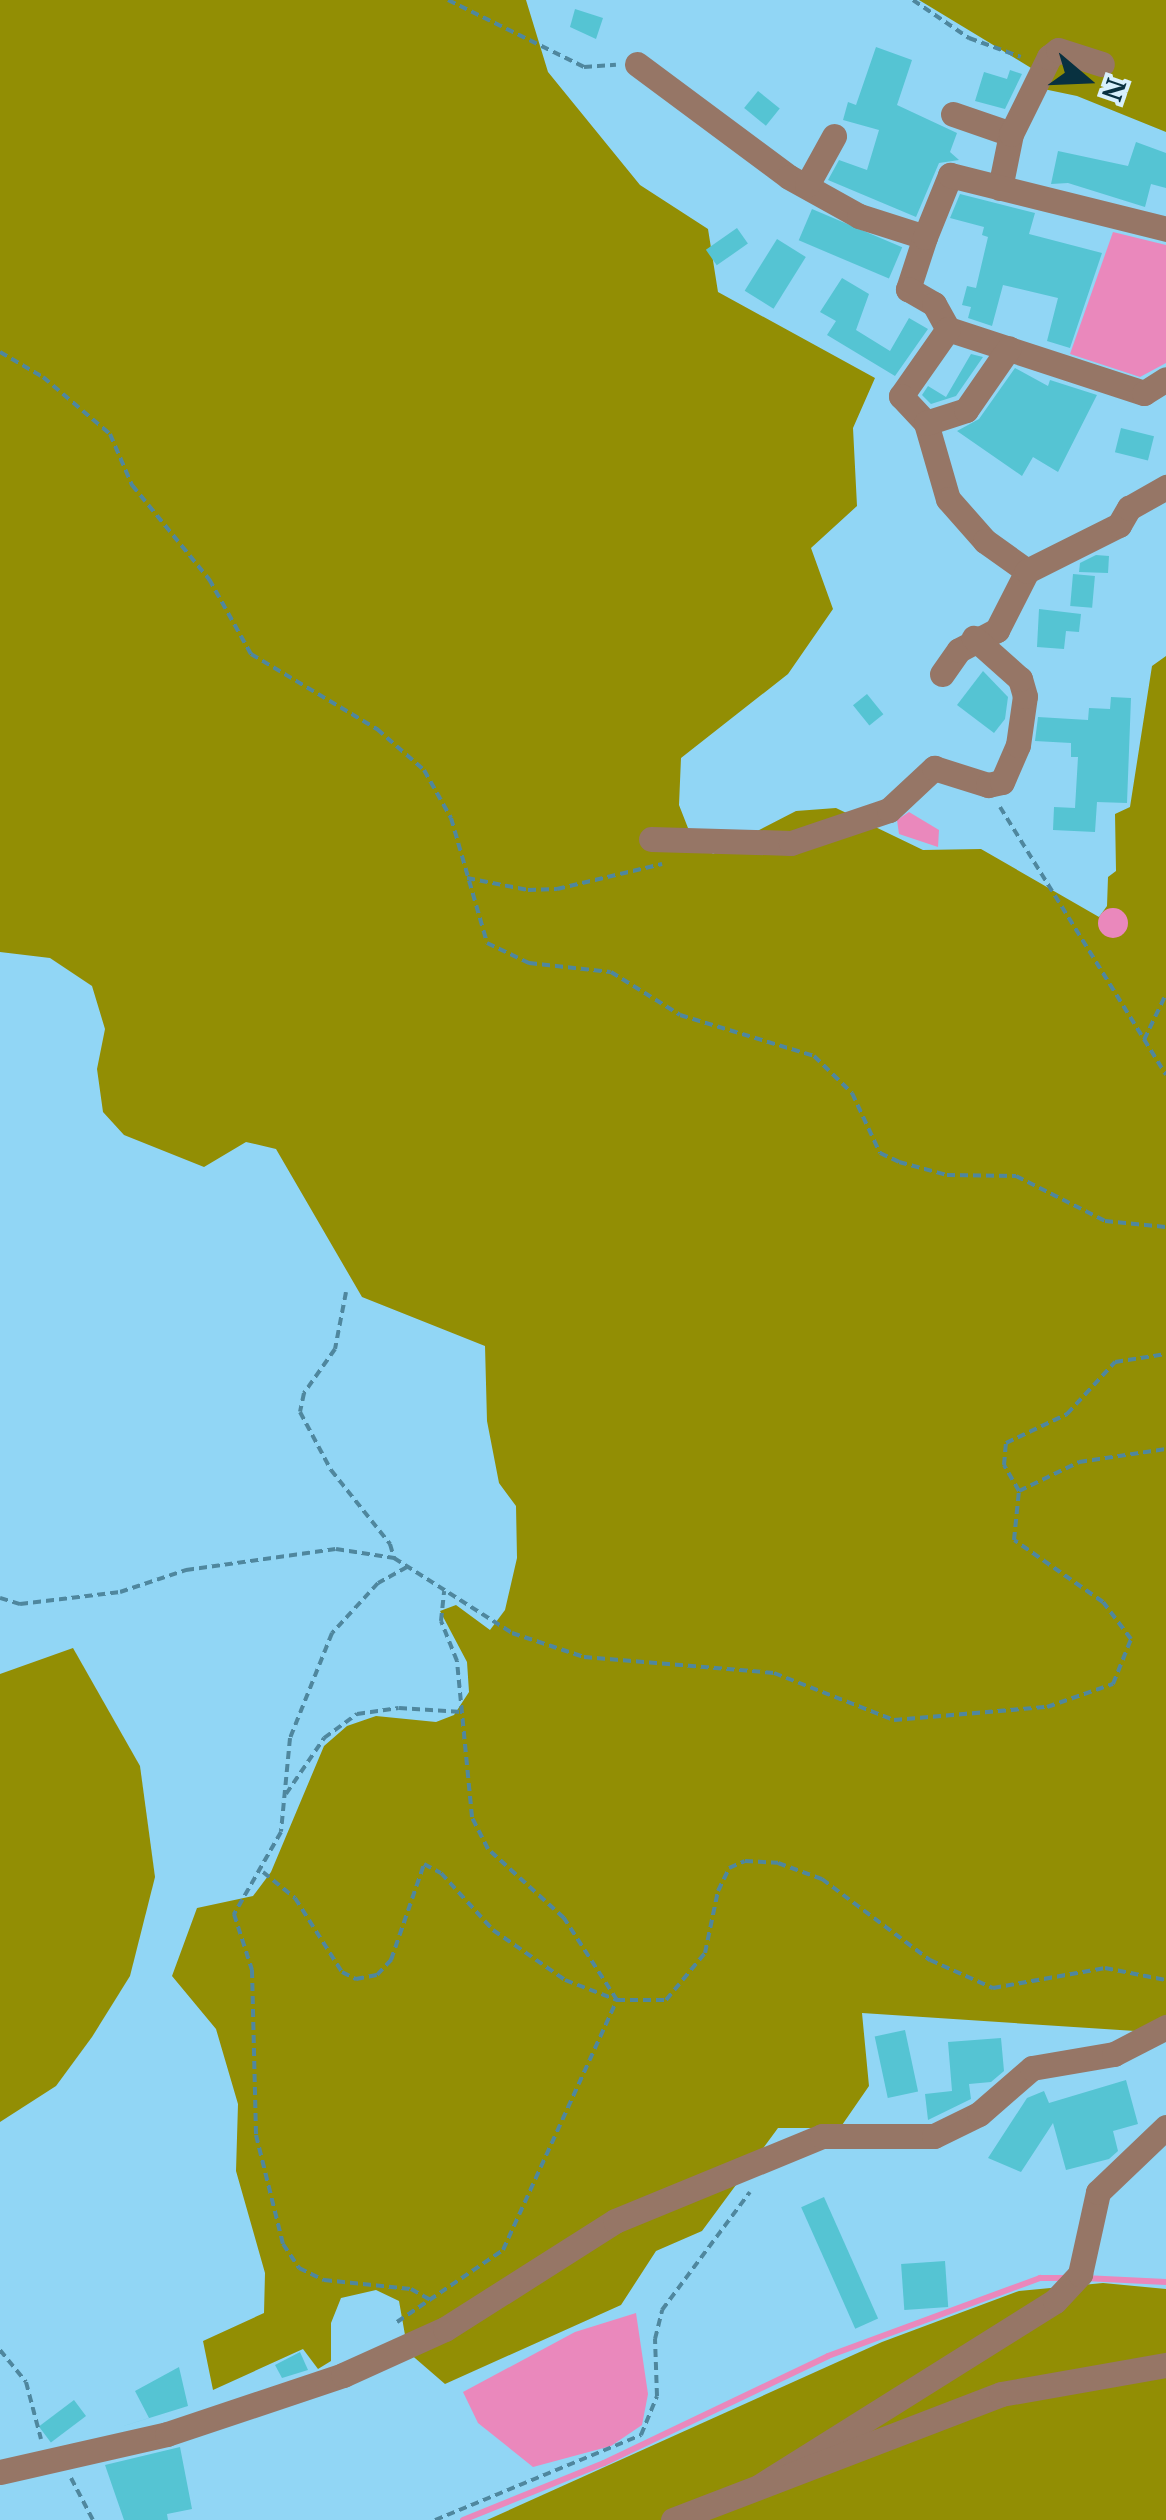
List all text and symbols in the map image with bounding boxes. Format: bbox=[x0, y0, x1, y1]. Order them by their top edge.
north arrow bbox=[1036, 30, 1136, 130]
text: N bbox=[1094, 74, 1136, 106]

